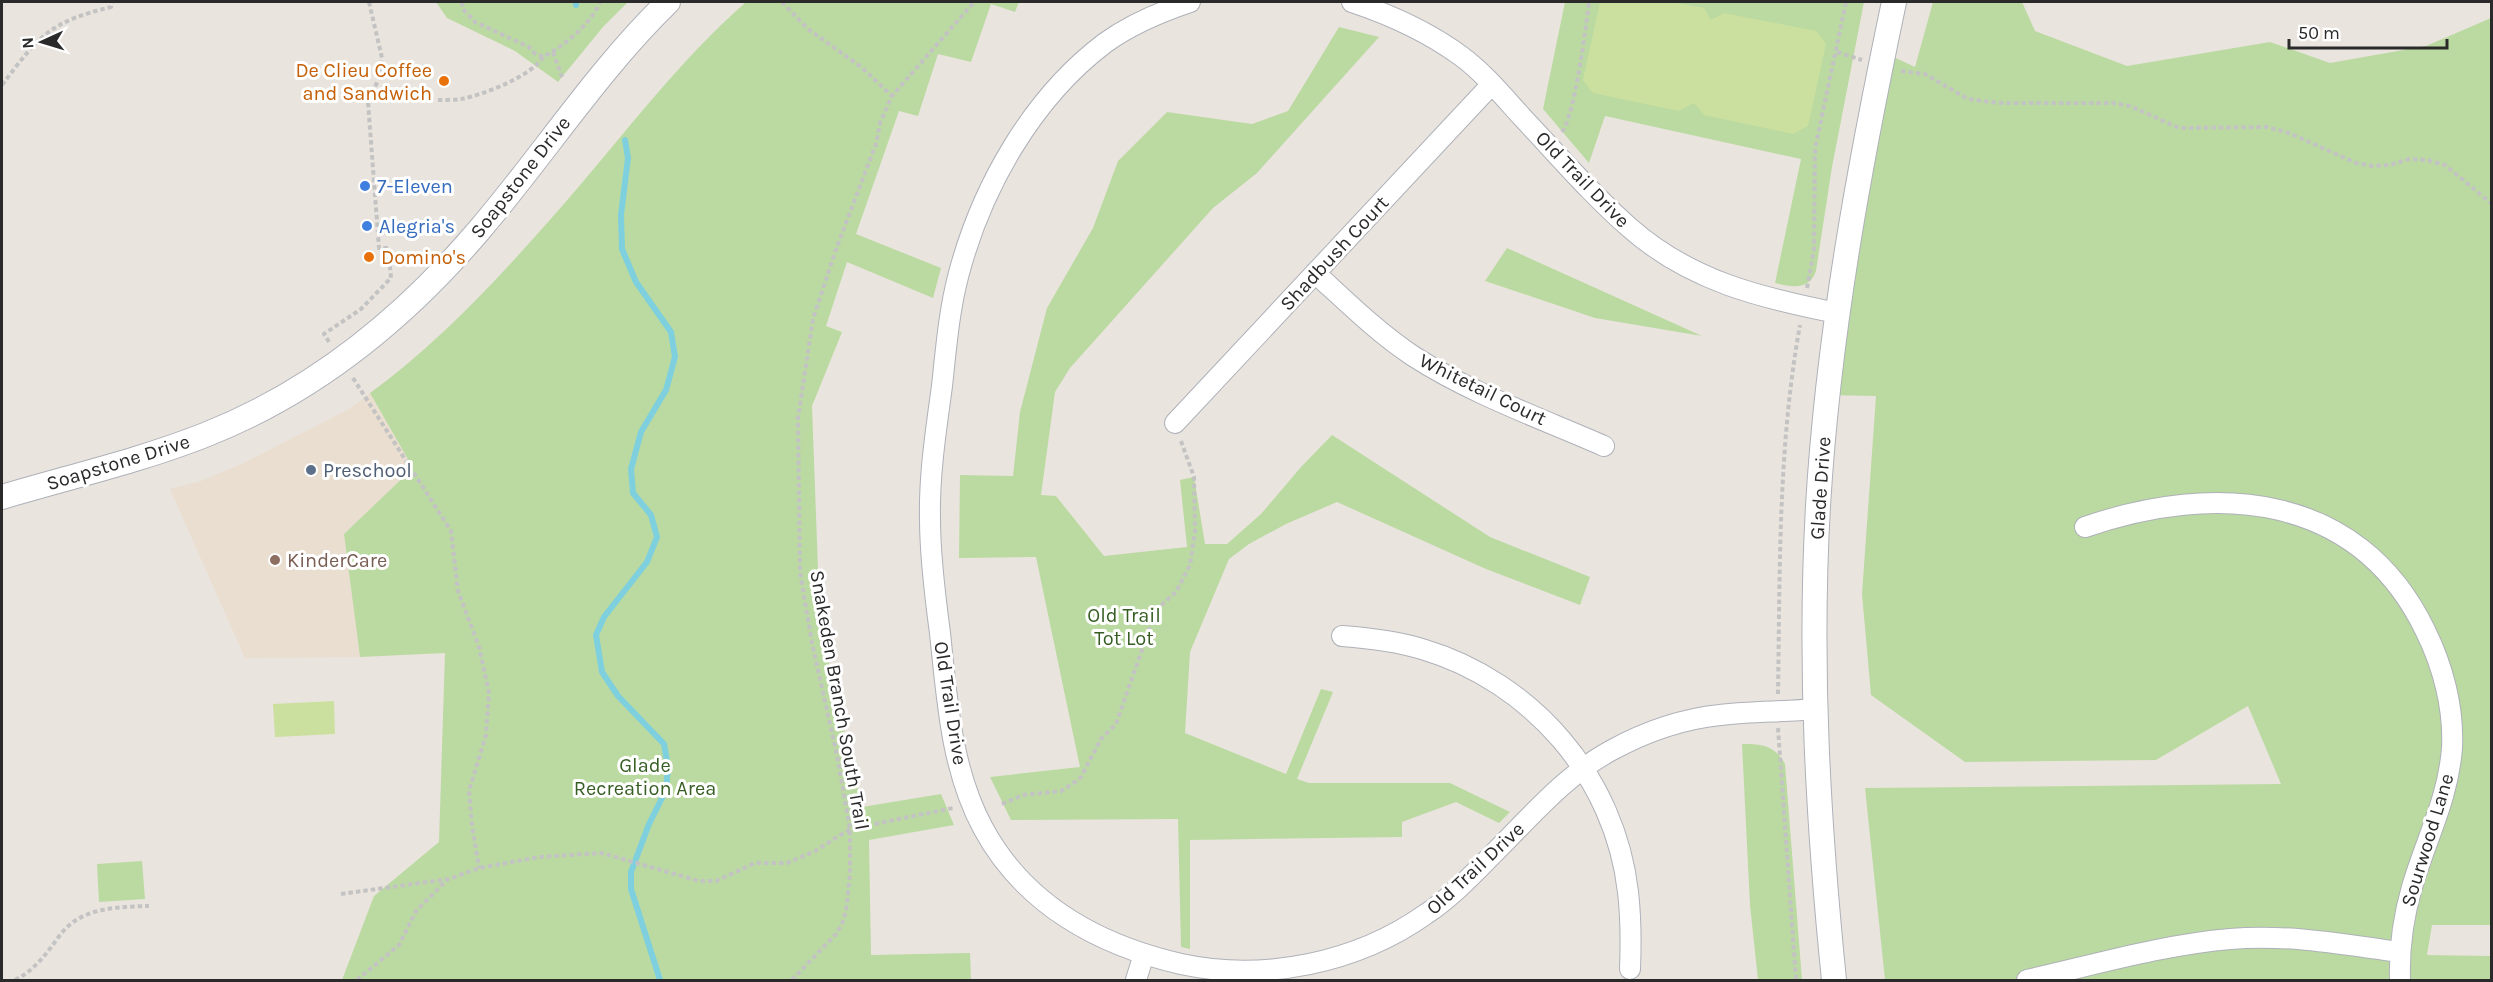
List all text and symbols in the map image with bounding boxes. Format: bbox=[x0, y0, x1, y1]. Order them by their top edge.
north arrow bbox=[12, 12, 72, 72]
scale bar bbox=[2289, 12, 2446, 50]
text: 50 m bbox=[2298, 22, 2340, 44]
text: N bbox=[18, 37, 37, 49]
place label: De Clieu Coffee and Sandwich bbox=[295, 59, 432, 105]
marker: De Clieu Coffee and Sandwich bbox=[437, 74, 451, 88]
street label: Soapstone Drive bbox=[466, 112, 575, 243]
street label: Old Trail Drive bbox=[1531, 126, 1634, 232]
place label: 7-Eleven bbox=[377, 175, 453, 198]
marker: 7-Eleven bbox=[358, 179, 372, 193]
street label: Shadbush Court bbox=[1275, 191, 1394, 315]
place label: Alegria's bbox=[379, 215, 455, 238]
marker: Alegria's bbox=[360, 219, 374, 233]
place label: Domino's bbox=[381, 246, 466, 269]
marker: Domino's bbox=[362, 250, 376, 264]
street label: Whitetail Court bbox=[1415, 349, 1551, 430]
street label: Soapstone Drive bbox=[44, 430, 193, 495]
street label: Glade Drive bbox=[1805, 436, 1836, 540]
place label: Preschool bbox=[323, 459, 412, 482]
marker: Preschool bbox=[304, 463, 318, 477]
place label: KinderCare bbox=[287, 549, 387, 572]
marker: KinderCare bbox=[268, 553, 282, 567]
street label: Snakeden Branch South Trail bbox=[805, 568, 874, 832]
park label: Old Trail Tot Lot bbox=[1087, 604, 1161, 650]
street label: Old Trail Drive bbox=[929, 640, 972, 767]
park label: Glade Recreation Area bbox=[574, 754, 716, 800]
street label: Sourwood Lane bbox=[2396, 771, 2459, 910]
street label: Old Trail Drive bbox=[1422, 817, 1529, 919]

